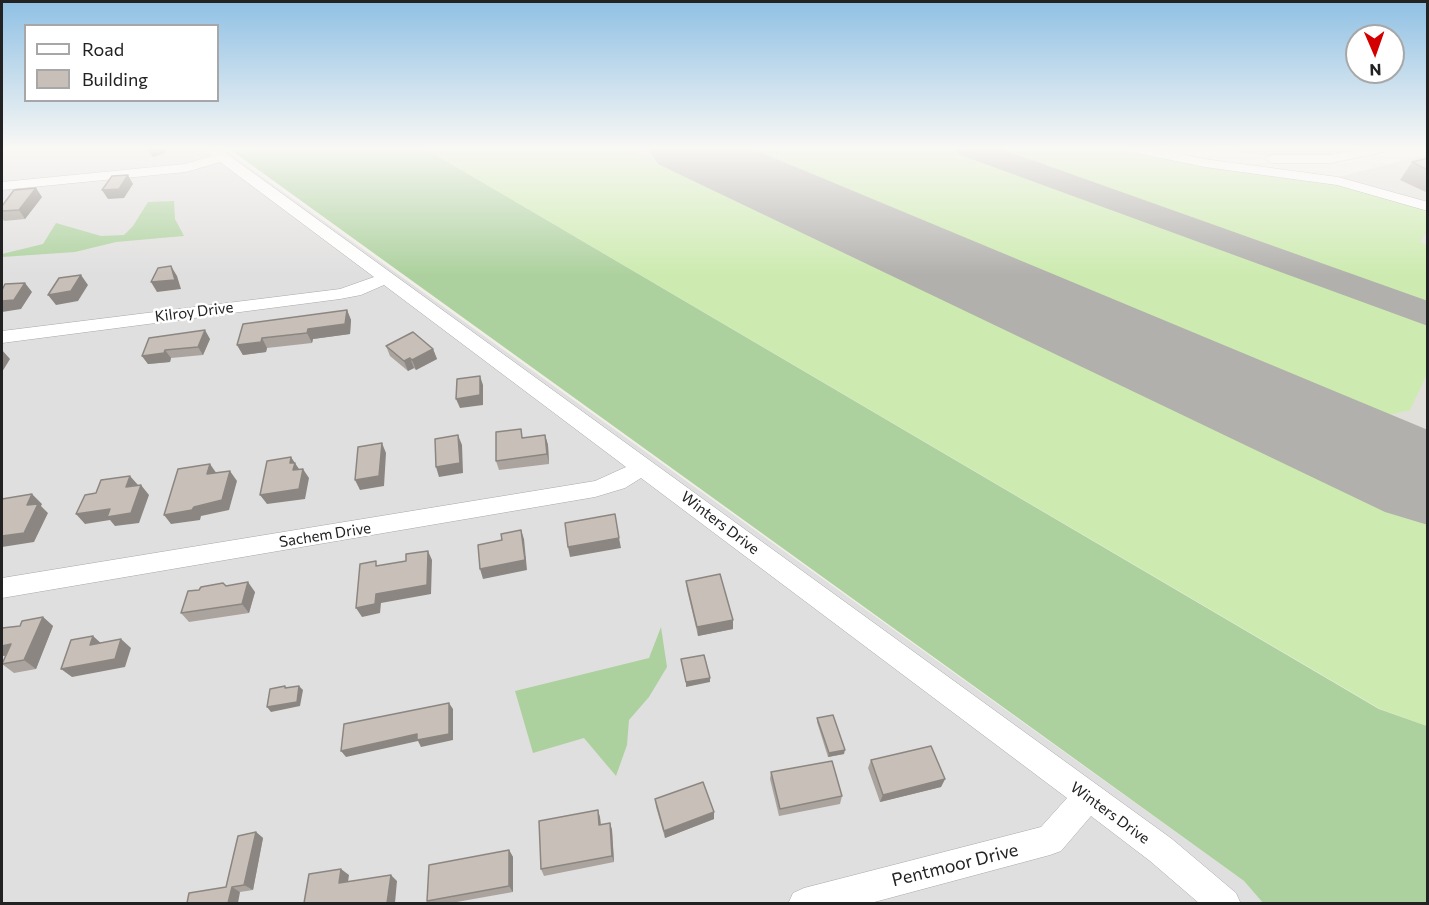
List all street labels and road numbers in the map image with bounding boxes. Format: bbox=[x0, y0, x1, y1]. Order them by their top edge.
street label: Kilroy Drive bbox=[154, 298, 234, 326]
street label: Winters Drive bbox=[677, 488, 763, 558]
street label: Sachem Drive bbox=[278, 519, 372, 551]
street label: Winters Drive bbox=[1067, 778, 1153, 848]
street label: Pentmoor Drive bbox=[890, 839, 1020, 891]

